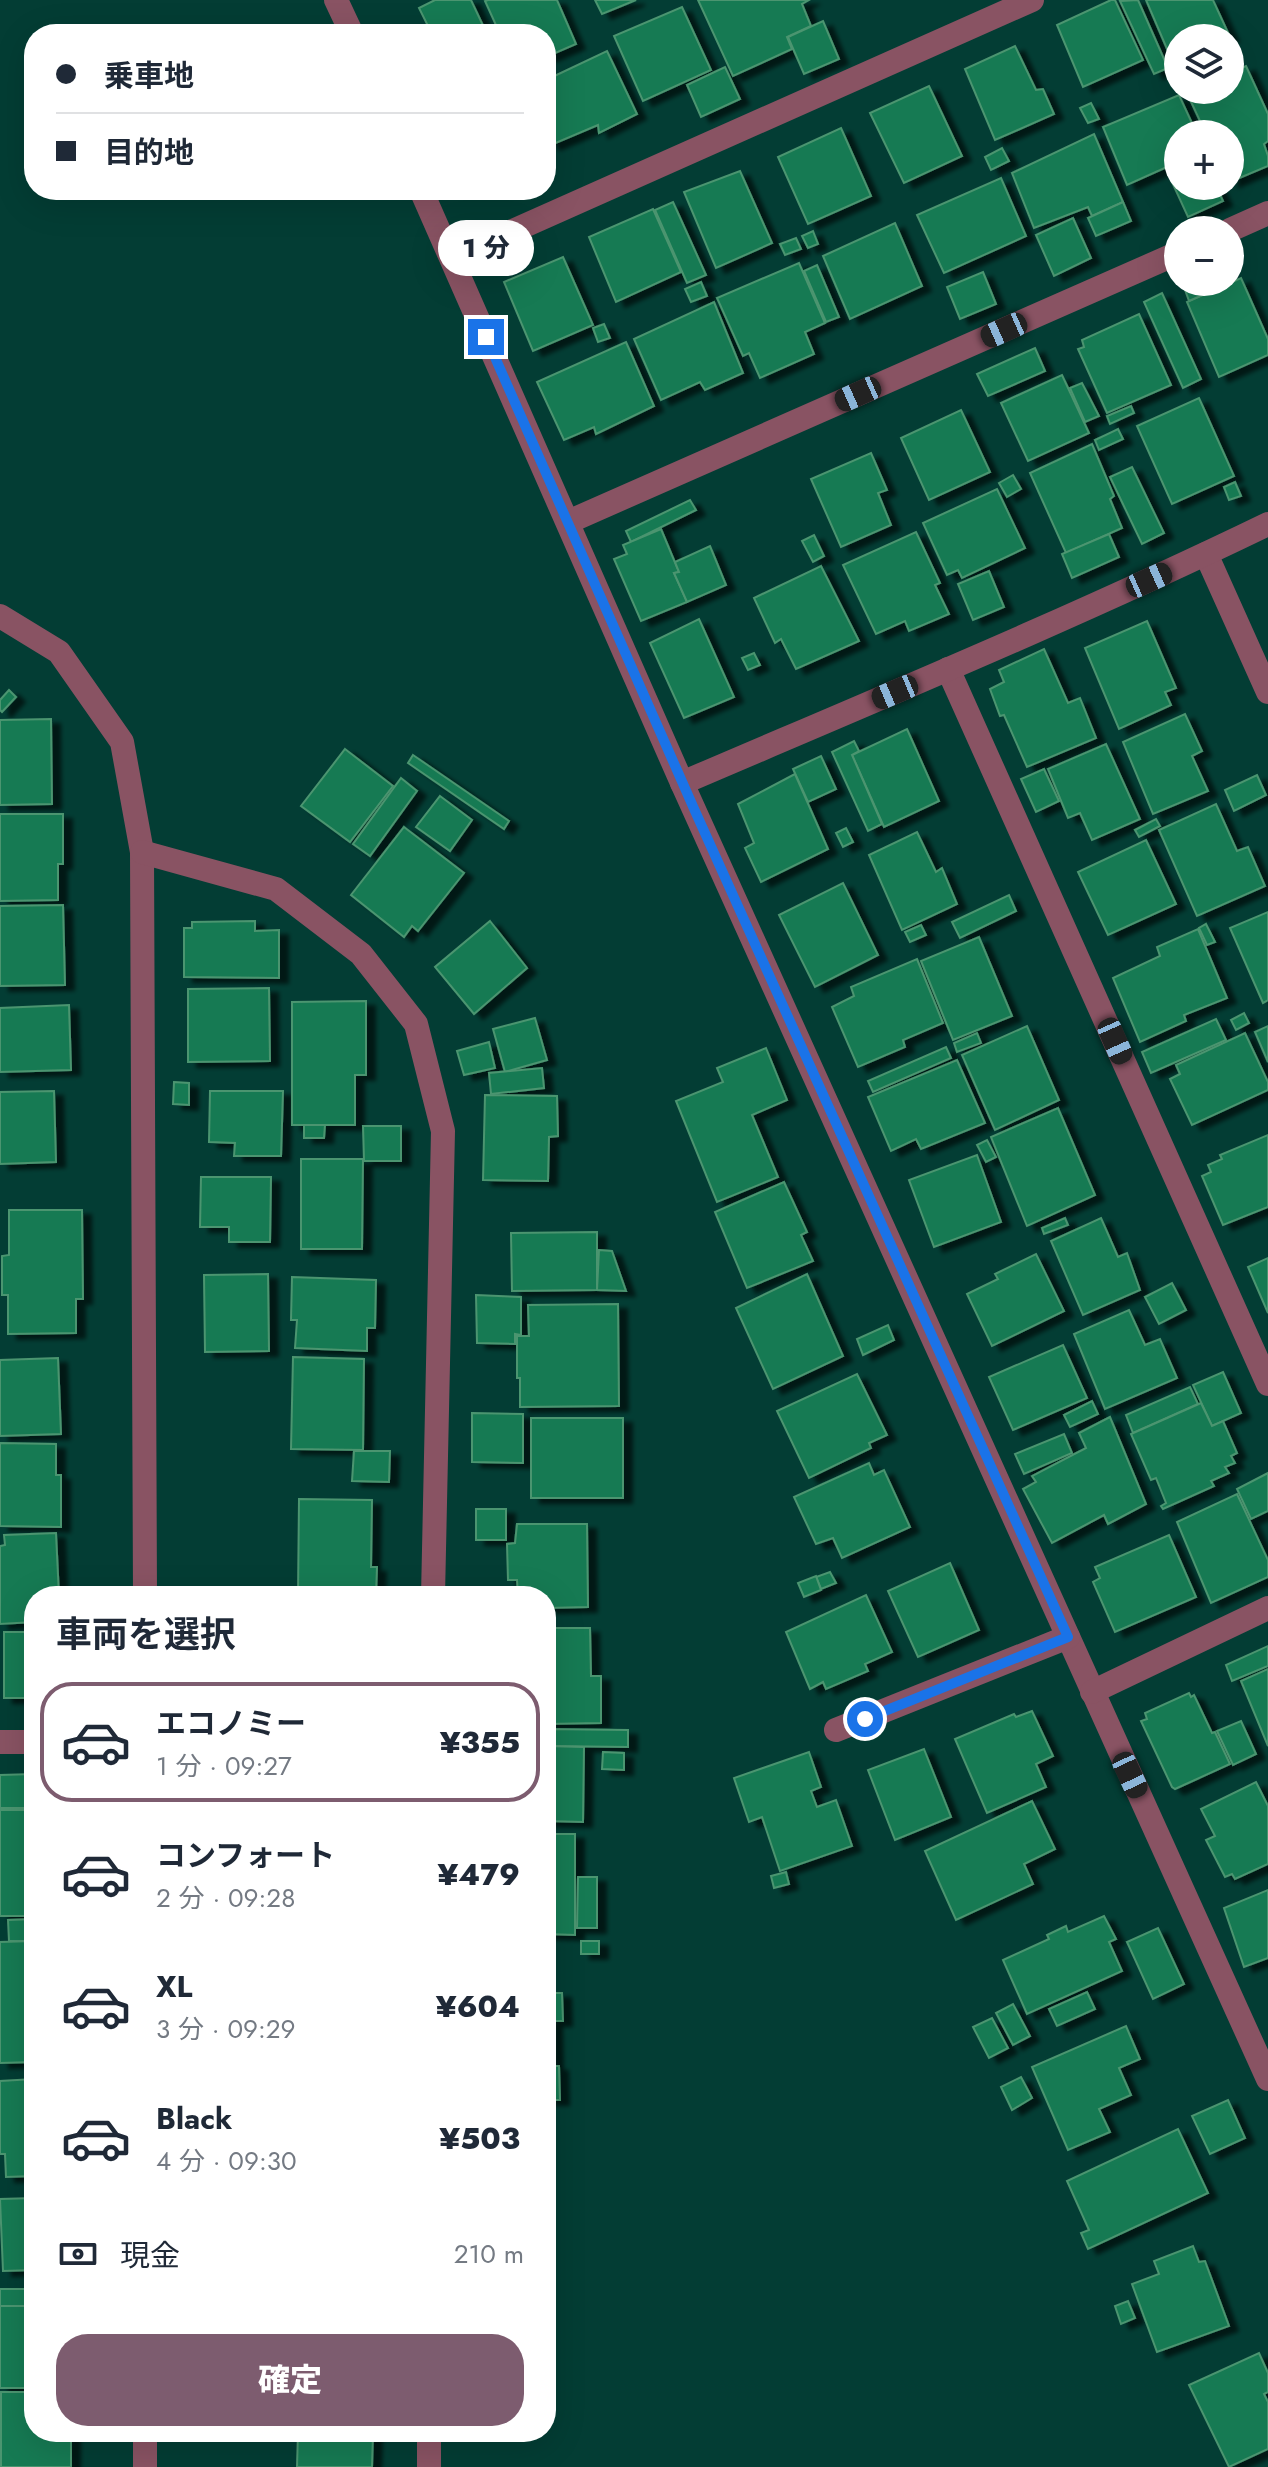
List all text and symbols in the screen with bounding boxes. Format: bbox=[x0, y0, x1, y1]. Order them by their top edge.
map controls bbox=[1164, 24, 1244, 296]
button: layers bbox=[1164, 24, 1244, 104]
text: 乗車地 bbox=[104, 54, 194, 97]
button: + bbox=[1164, 120, 1244, 200]
text: 目的地 bbox=[104, 131, 194, 174]
button: − bbox=[1164, 216, 1244, 296]
callout: 1 分 bbox=[438, 221, 534, 277]
text: 1 分 bbox=[462, 229, 510, 267]
car bbox=[977, 309, 1031, 351]
route end bbox=[468, 319, 504, 355]
car bbox=[831, 373, 885, 415]
car bbox=[1122, 559, 1176, 601]
car bbox=[868, 672, 922, 712]
car bbox=[1094, 1014, 1136, 1068]
text: 車両を選択 bbox=[56, 1608, 236, 1660]
route start bbox=[847, 1701, 883, 1737]
text: エコノミー bbox=[156, 1702, 306, 1745]
icon: car bbox=[60, 1706, 132, 1778]
text: ¥355 bbox=[440, 1721, 520, 1764]
text: 1 分 · 09:27 bbox=[156, 1747, 292, 1785]
car bbox=[1109, 1748, 1151, 1802]
text: コンフォート bbox=[156, 1834, 335, 1877]
icon: car bbox=[60, 1838, 132, 1910]
text: ¥479 bbox=[438, 1853, 520, 1896]
text: 2 分 · 09:28 bbox=[156, 1879, 295, 1917]
text: XL bbox=[156, 1965, 192, 2008]
icon: car bbox=[60, 1970, 132, 2042]
text: ¥604 bbox=[436, 1985, 520, 2028]
text: 3 分 · 09:29 bbox=[156, 2010, 296, 2048]
text: Black bbox=[156, 2097, 232, 2140]
icon: car bbox=[60, 2102, 132, 2174]
text: ¥503 bbox=[439, 2117, 520, 2160]
text: 4 分 · 09:30 bbox=[156, 2142, 297, 2180]
icon: cash bbox=[56, 2232, 100, 2276]
text: 現金 bbox=[120, 2234, 180, 2277]
text: 210 m bbox=[454, 2235, 524, 2273]
button: 確定 bbox=[56, 2334, 524, 2426]

